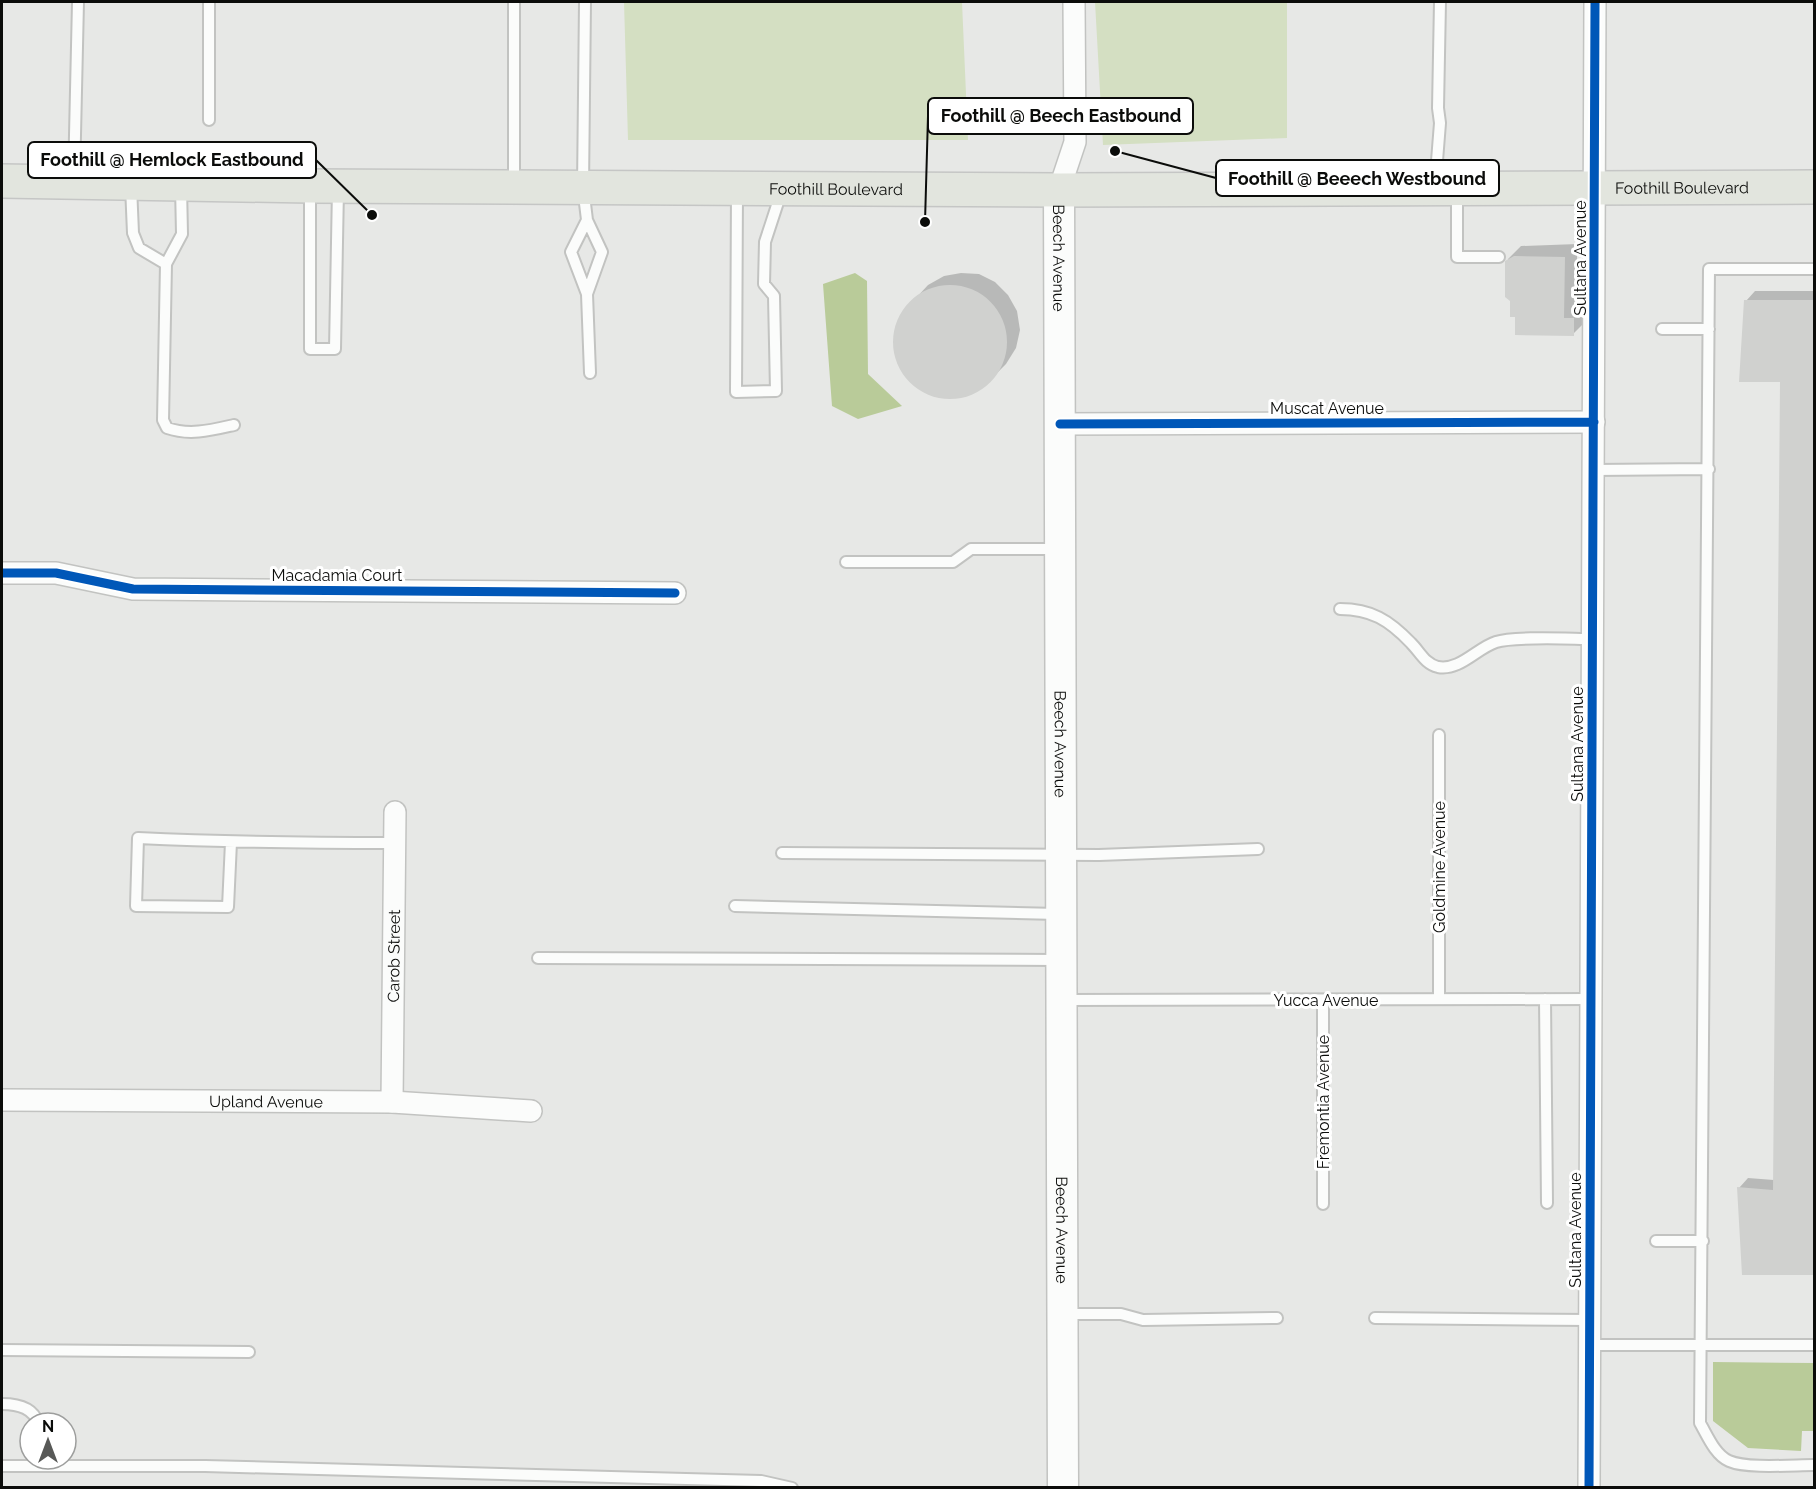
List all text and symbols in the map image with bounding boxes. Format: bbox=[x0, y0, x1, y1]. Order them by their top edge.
callout: Foothill @ Beech Eastbound bbox=[928, 98, 1193, 134]
text: Foothill @ Beech Eastbound bbox=[941, 105, 1181, 126]
callout: Foothill @ Hemlock Eastbound bbox=[28, 142, 316, 178]
text: Foothill @ Hemlock Eastbound bbox=[40, 149, 304, 170]
callout: Foothill @ Beeech Westbound bbox=[1216, 160, 1499, 196]
text: Foothill @ Beeech Westbound bbox=[1228, 168, 1486, 189]
street label: Foothill Boulevard bbox=[1615, 178, 1749, 197]
street label: Foothill Boulevard bbox=[769, 179, 903, 199]
street label: Sultana Avenue bbox=[1571, 200, 1590, 316]
street label: Beech Avenue bbox=[1050, 204, 1069, 312]
street label: Muscat Avenue bbox=[1270, 399, 1384, 418]
street label: Macadamia Court bbox=[272, 566, 403, 585]
street label: Sultana Avenue bbox=[1568, 686, 1587, 802]
street label: Beech Avenue bbox=[1051, 690, 1070, 798]
street label: Goldmine Avenue bbox=[1430, 801, 1449, 933]
street label: Carob Street bbox=[384, 909, 403, 1003]
street label: Yucca Avenue bbox=[1274, 991, 1378, 1010]
street label: Fremontia Avenue bbox=[1314, 1035, 1333, 1169]
street label: Upland Avenue bbox=[209, 1092, 323, 1111]
street label: Sultana Avenue bbox=[1566, 1172, 1585, 1288]
street label: Beech Avenue bbox=[1053, 1176, 1072, 1284]
north arrow bbox=[18, 1411, 78, 1471]
text: N bbox=[42, 1417, 54, 1436]

